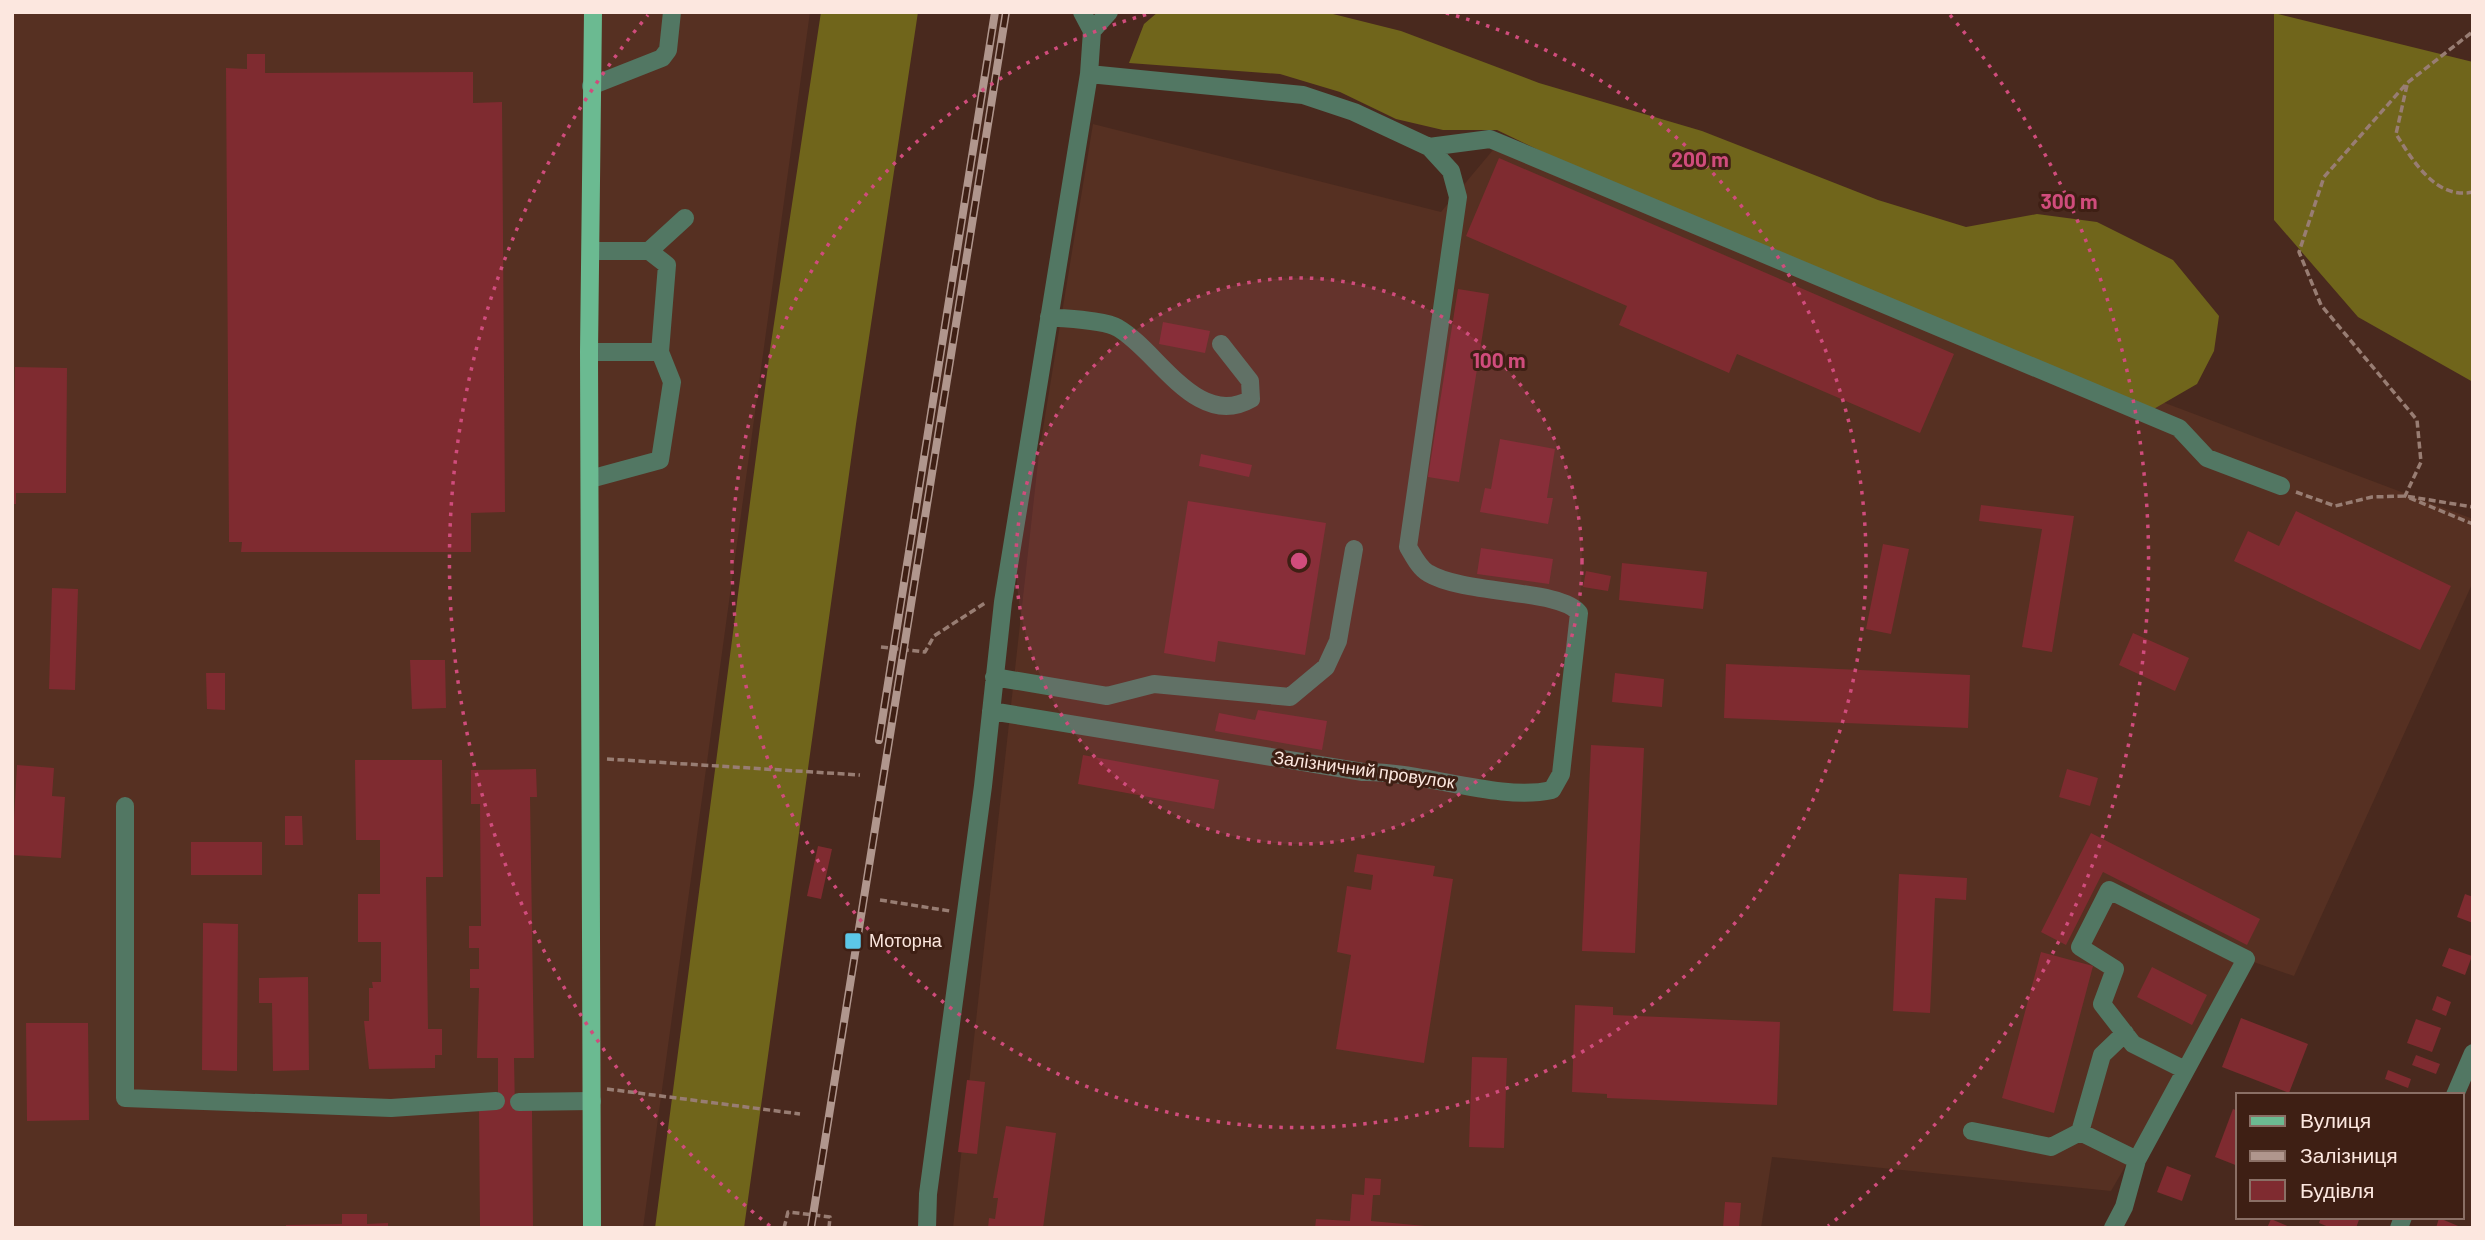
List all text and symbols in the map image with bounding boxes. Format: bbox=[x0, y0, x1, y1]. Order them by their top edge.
text: 200 m bbox=[1671, 146, 1729, 171]
text: 300 m bbox=[2040, 188, 2098, 213]
text: 100 m bbox=[1472, 347, 1526, 372]
centre of rings bbox=[1287, 549, 1311, 573]
street label: Залізничний провулок bbox=[1272, 745, 1456, 793]
place label: Моторна bbox=[869, 929, 943, 951]
marker: Моторна bbox=[843, 931, 863, 951]
legend bbox=[2236, 1093, 2464, 1219]
text: Вулиця bbox=[2300, 1107, 2371, 1132]
text: Залізниця bbox=[2300, 1142, 2398, 1167]
text: Будівля bbox=[2300, 1177, 2374, 1202]

